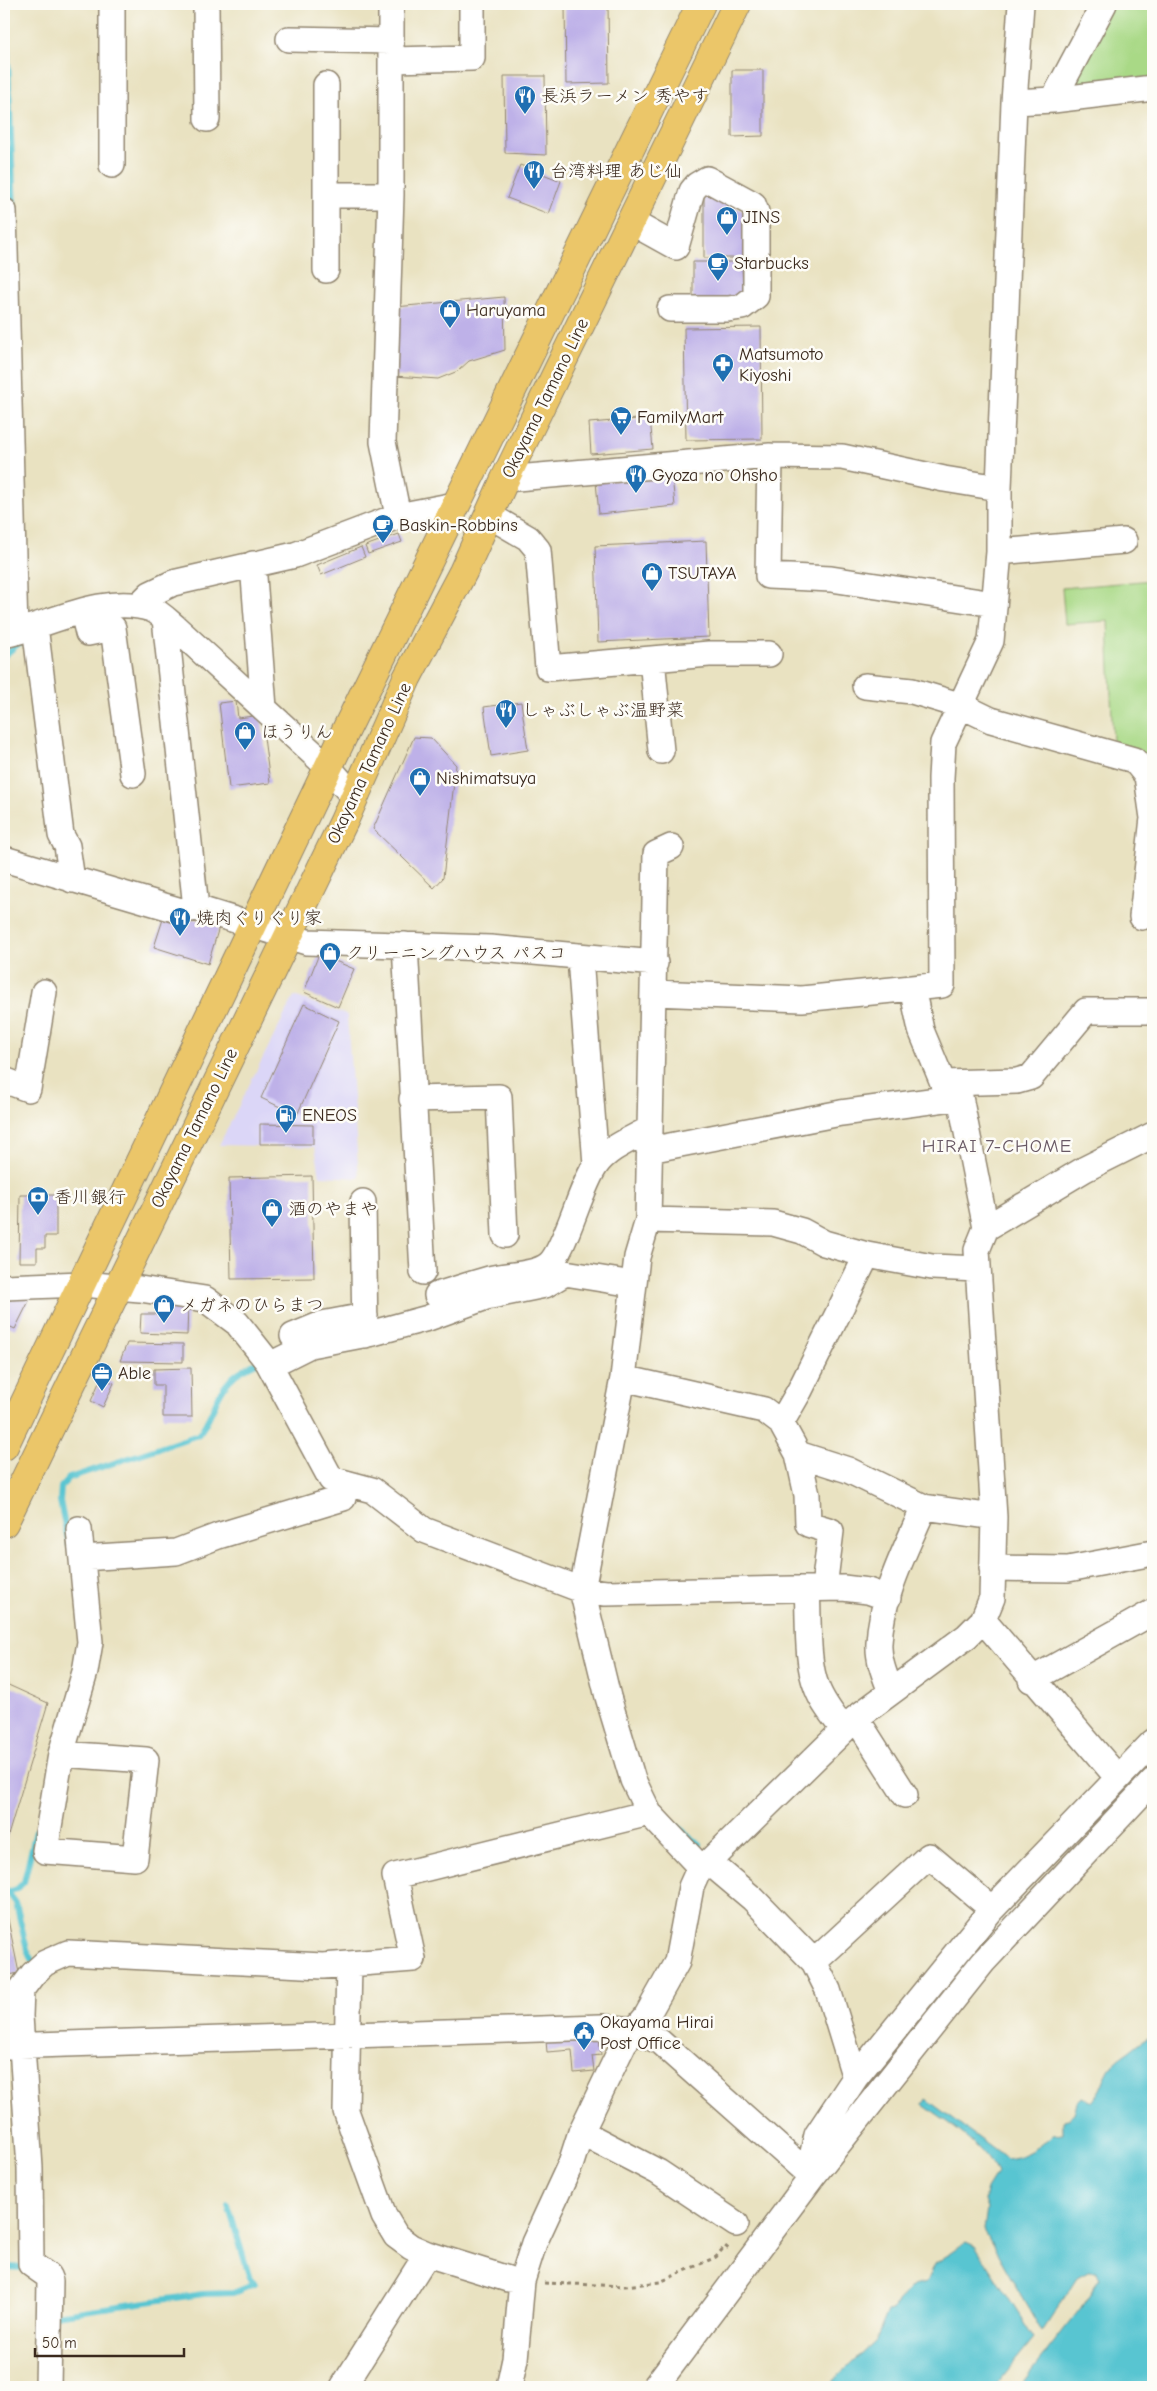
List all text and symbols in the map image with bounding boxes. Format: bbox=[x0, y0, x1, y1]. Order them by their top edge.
restaurant icon: 長浜ラーメン 秀やす bbox=[513, 84, 537, 115]
place label: 長浜ラーメン 秀やす bbox=[541, 86, 709, 107]
restaurant icon: 台湾料理 あじ仙 bbox=[522, 159, 546, 190]
place label: 台湾料理 あじ仙 bbox=[550, 161, 682, 182]
shop icon: JINS bbox=[715, 205, 739, 236]
place label: JINS bbox=[743, 207, 780, 228]
cafe icon: Starbucks bbox=[706, 251, 730, 282]
place label: Starbucks bbox=[734, 253, 809, 274]
shop icon: Haruyama bbox=[438, 298, 462, 329]
place label: Haruyama bbox=[466, 300, 546, 321]
street label: Okayama Tamano Line bbox=[498, 315, 593, 482]
place label: Matsumoto Kiyoshi bbox=[739, 344, 824, 386]
pharmacy icon: Matsumoto Kiyoshi bbox=[711, 352, 735, 383]
supermarket icon: FamilyMart bbox=[609, 405, 633, 436]
place label: FamilyMart bbox=[637, 407, 724, 428]
restaurant icon: Gyoza no Ohsho bbox=[624, 463, 648, 494]
place label: Gyoza no Ohsho bbox=[652, 465, 778, 486]
cafe icon: Baskin-Robbins bbox=[371, 513, 395, 544]
place label: Baskin-Robbins bbox=[399, 515, 518, 536]
shop icon: TSUTAYA bbox=[640, 561, 664, 592]
place label: TSUTAYA bbox=[668, 563, 736, 584]
street label: Okayama Tamano Line bbox=[323, 679, 416, 847]
restaurant icon: しゃぶしゃぶ温野菜 bbox=[494, 698, 518, 729]
place label: しゃぶしゃぶ温野菜 bbox=[522, 700, 684, 721]
shop icon: ほうりん bbox=[233, 720, 257, 751]
place label: ほうりん bbox=[261, 722, 333, 743]
shop icon: Nishimatsuya bbox=[408, 766, 432, 797]
place label: Nishimatsuya bbox=[436, 768, 536, 789]
restaurant icon: 焼肉ぐりぐり家 bbox=[168, 906, 192, 937]
place label: 焼肉ぐりぐり家 bbox=[196, 908, 322, 929]
shop icon: クリーニングハウス パスコ bbox=[318, 941, 342, 972]
place label: クリーニングハウス パスコ bbox=[346, 943, 566, 964]
street label: Okayama Tamano Line bbox=[147, 1045, 242, 1212]
fuel station icon: ENEOS bbox=[274, 1103, 298, 1134]
place label: ENEOS bbox=[302, 1105, 357, 1126]
district label: HIRAI 7-CHOME bbox=[922, 1135, 1072, 1157]
bank icon: 香川銀行 bbox=[26, 1185, 50, 1216]
place label: 香川銀行 bbox=[54, 1187, 126, 1208]
shop icon: 酒のやまや bbox=[260, 1197, 284, 1228]
place label: 酒のやまや bbox=[288, 1199, 378, 1220]
shop icon: メガネのひらまつ bbox=[152, 1293, 176, 1324]
place label: メガネのひらまつ bbox=[180, 1295, 324, 1316]
office icon: Able bbox=[90, 1361, 114, 1392]
place label: Able bbox=[118, 1363, 151, 1384]
place label: Okayama Hirai Post Office bbox=[600, 2012, 714, 2054]
public building icon: Okayama Hirai Post Office bbox=[572, 2020, 596, 2051]
scale bar bbox=[35, 2326, 184, 2358]
text: 50 m bbox=[42, 2334, 77, 2352]

